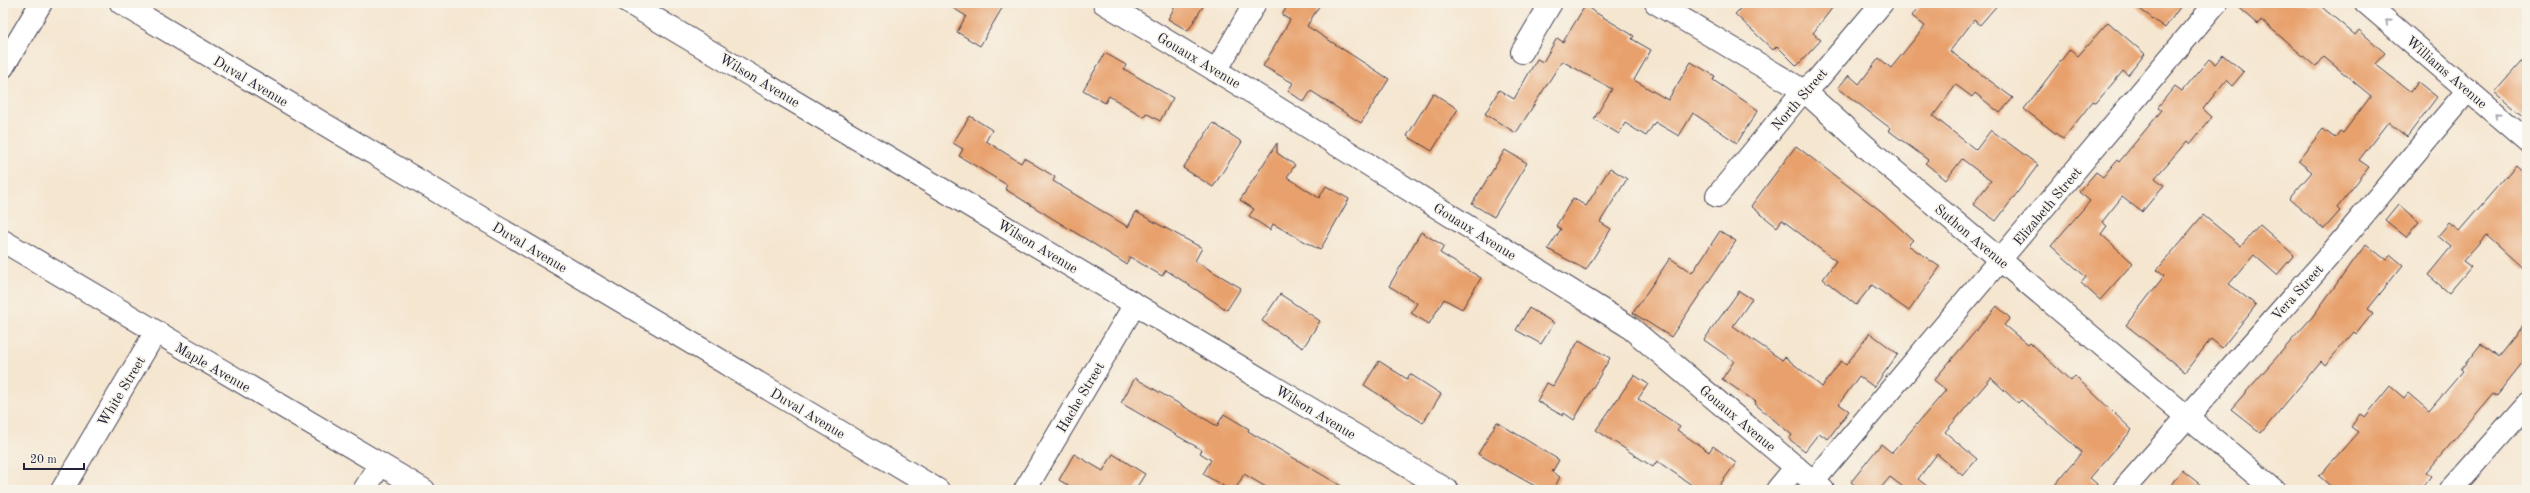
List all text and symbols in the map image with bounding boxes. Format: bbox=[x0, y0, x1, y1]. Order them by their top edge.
one-way arrow bbox=[2385, 19, 2393, 26]
street label: Gouaux Avenue bbox=[1154, 31, 1243, 91]
street label: Williams Avenue bbox=[2403, 34, 2489, 111]
street label: Wilson Avenue bbox=[717, 51, 802, 110]
street label: Duval Avenue bbox=[211, 54, 290, 110]
street label: North Street bbox=[1769, 66, 1830, 133]
one-way arrow bbox=[2495, 113, 2502, 120]
street label: Elizabeth Street bbox=[2011, 165, 2085, 248]
street label: Gouaux Avenue bbox=[1431, 201, 1518, 263]
street label: Suthon Avenue bbox=[1932, 202, 2011, 272]
street label: Wilson Avenue bbox=[995, 217, 1080, 276]
street label: Duval Avenue bbox=[490, 220, 569, 276]
street label: Vera Street bbox=[2269, 262, 2326, 323]
street label: Maple Avenue bbox=[172, 341, 253, 395]
street label: White Street bbox=[96, 354, 148, 429]
street label: Hache Street bbox=[1054, 360, 1107, 435]
street label: Wilson Avenue bbox=[1273, 383, 1358, 442]
street label: Gouaux Avenue bbox=[1697, 383, 1778, 455]
street label: Duval Avenue bbox=[768, 386, 847, 442]
scale bar bbox=[24, 445, 84, 471]
text: 20 m bbox=[30, 454, 57, 466]

